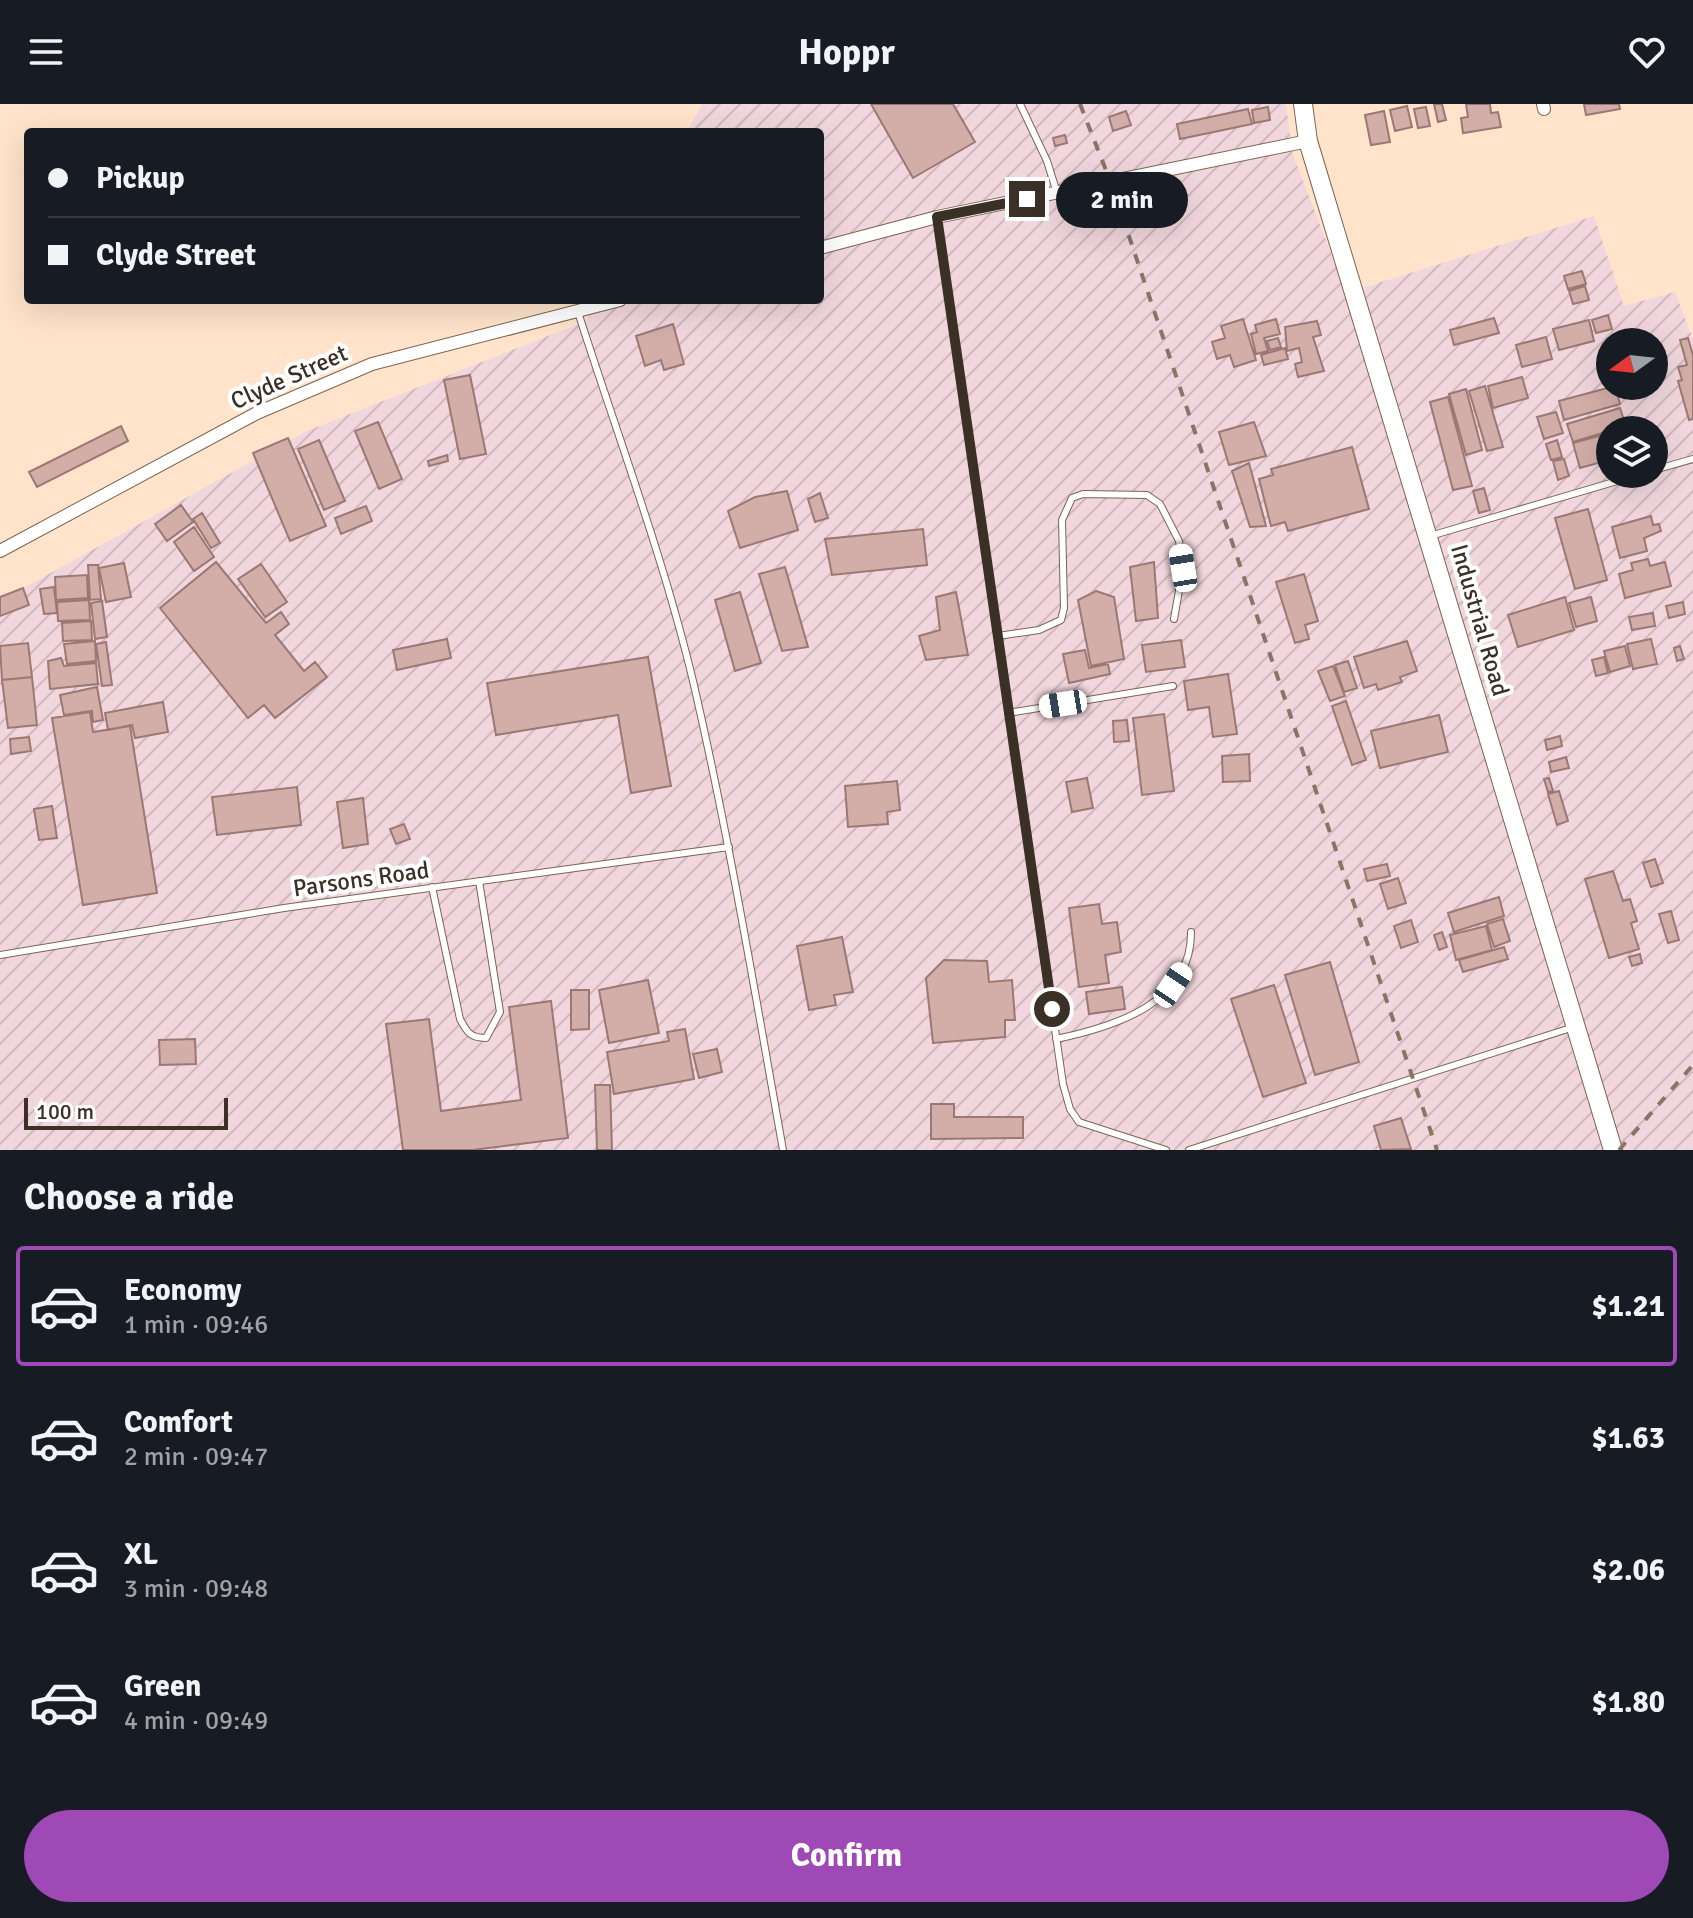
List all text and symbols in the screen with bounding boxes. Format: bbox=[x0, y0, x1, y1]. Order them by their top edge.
icon: menu bbox=[24, 30, 68, 74]
text: Hoppr bbox=[798, 30, 895, 75]
icon: heart bbox=[1625, 30, 1669, 74]
text: Pickup bbox=[96, 160, 185, 197]
callout: 2 min bbox=[1055, 171, 1187, 227]
route end bbox=[1009, 181, 1045, 217]
text: 2 min bbox=[1091, 184, 1153, 216]
text: Clyde Street bbox=[96, 237, 256, 274]
north arrow bbox=[1596, 328, 1668, 400]
map controls bbox=[1596, 328, 1668, 488]
street label: Clyde Street bbox=[226, 338, 352, 416]
button: layers bbox=[1596, 416, 1668, 488]
street label: Industrial Road bbox=[1444, 541, 1516, 699]
car bbox=[1167, 542, 1199, 594]
car bbox=[1037, 688, 1089, 720]
street label: Parsons Road bbox=[291, 855, 431, 903]
car bbox=[1150, 958, 1196, 1012]
route start bbox=[1034, 991, 1070, 1027]
scale bar bbox=[24, 1094, 228, 1130]
text: 100 m bbox=[36, 1098, 94, 1125]
text: Choose a ride bbox=[24, 1175, 234, 1220]
icon: car bbox=[28, 1270, 100, 1342]
text: Economy bbox=[124, 1272, 241, 1309]
text: $1.21 bbox=[1592, 1288, 1665, 1325]
text: 1 min · 09:46 bbox=[124, 1309, 268, 1341]
icon: car bbox=[28, 1402, 100, 1474]
text: Comfort bbox=[124, 1404, 233, 1441]
text: $1.63 bbox=[1592, 1420, 1665, 1457]
text: 2 min · 09:47 bbox=[124, 1441, 268, 1473]
icon: car bbox=[28, 1534, 100, 1606]
text: XL bbox=[124, 1536, 158, 1573]
text: $2.06 bbox=[1592, 1552, 1665, 1589]
text: 3 min · 09:48 bbox=[124, 1573, 268, 1605]
icon: car bbox=[28, 1666, 100, 1738]
text: Green bbox=[124, 1668, 201, 1705]
text: $1.80 bbox=[1592, 1684, 1665, 1721]
text: 4 min · 09:49 bbox=[124, 1705, 268, 1737]
button: Confirm bbox=[24, 1810, 1669, 1902]

